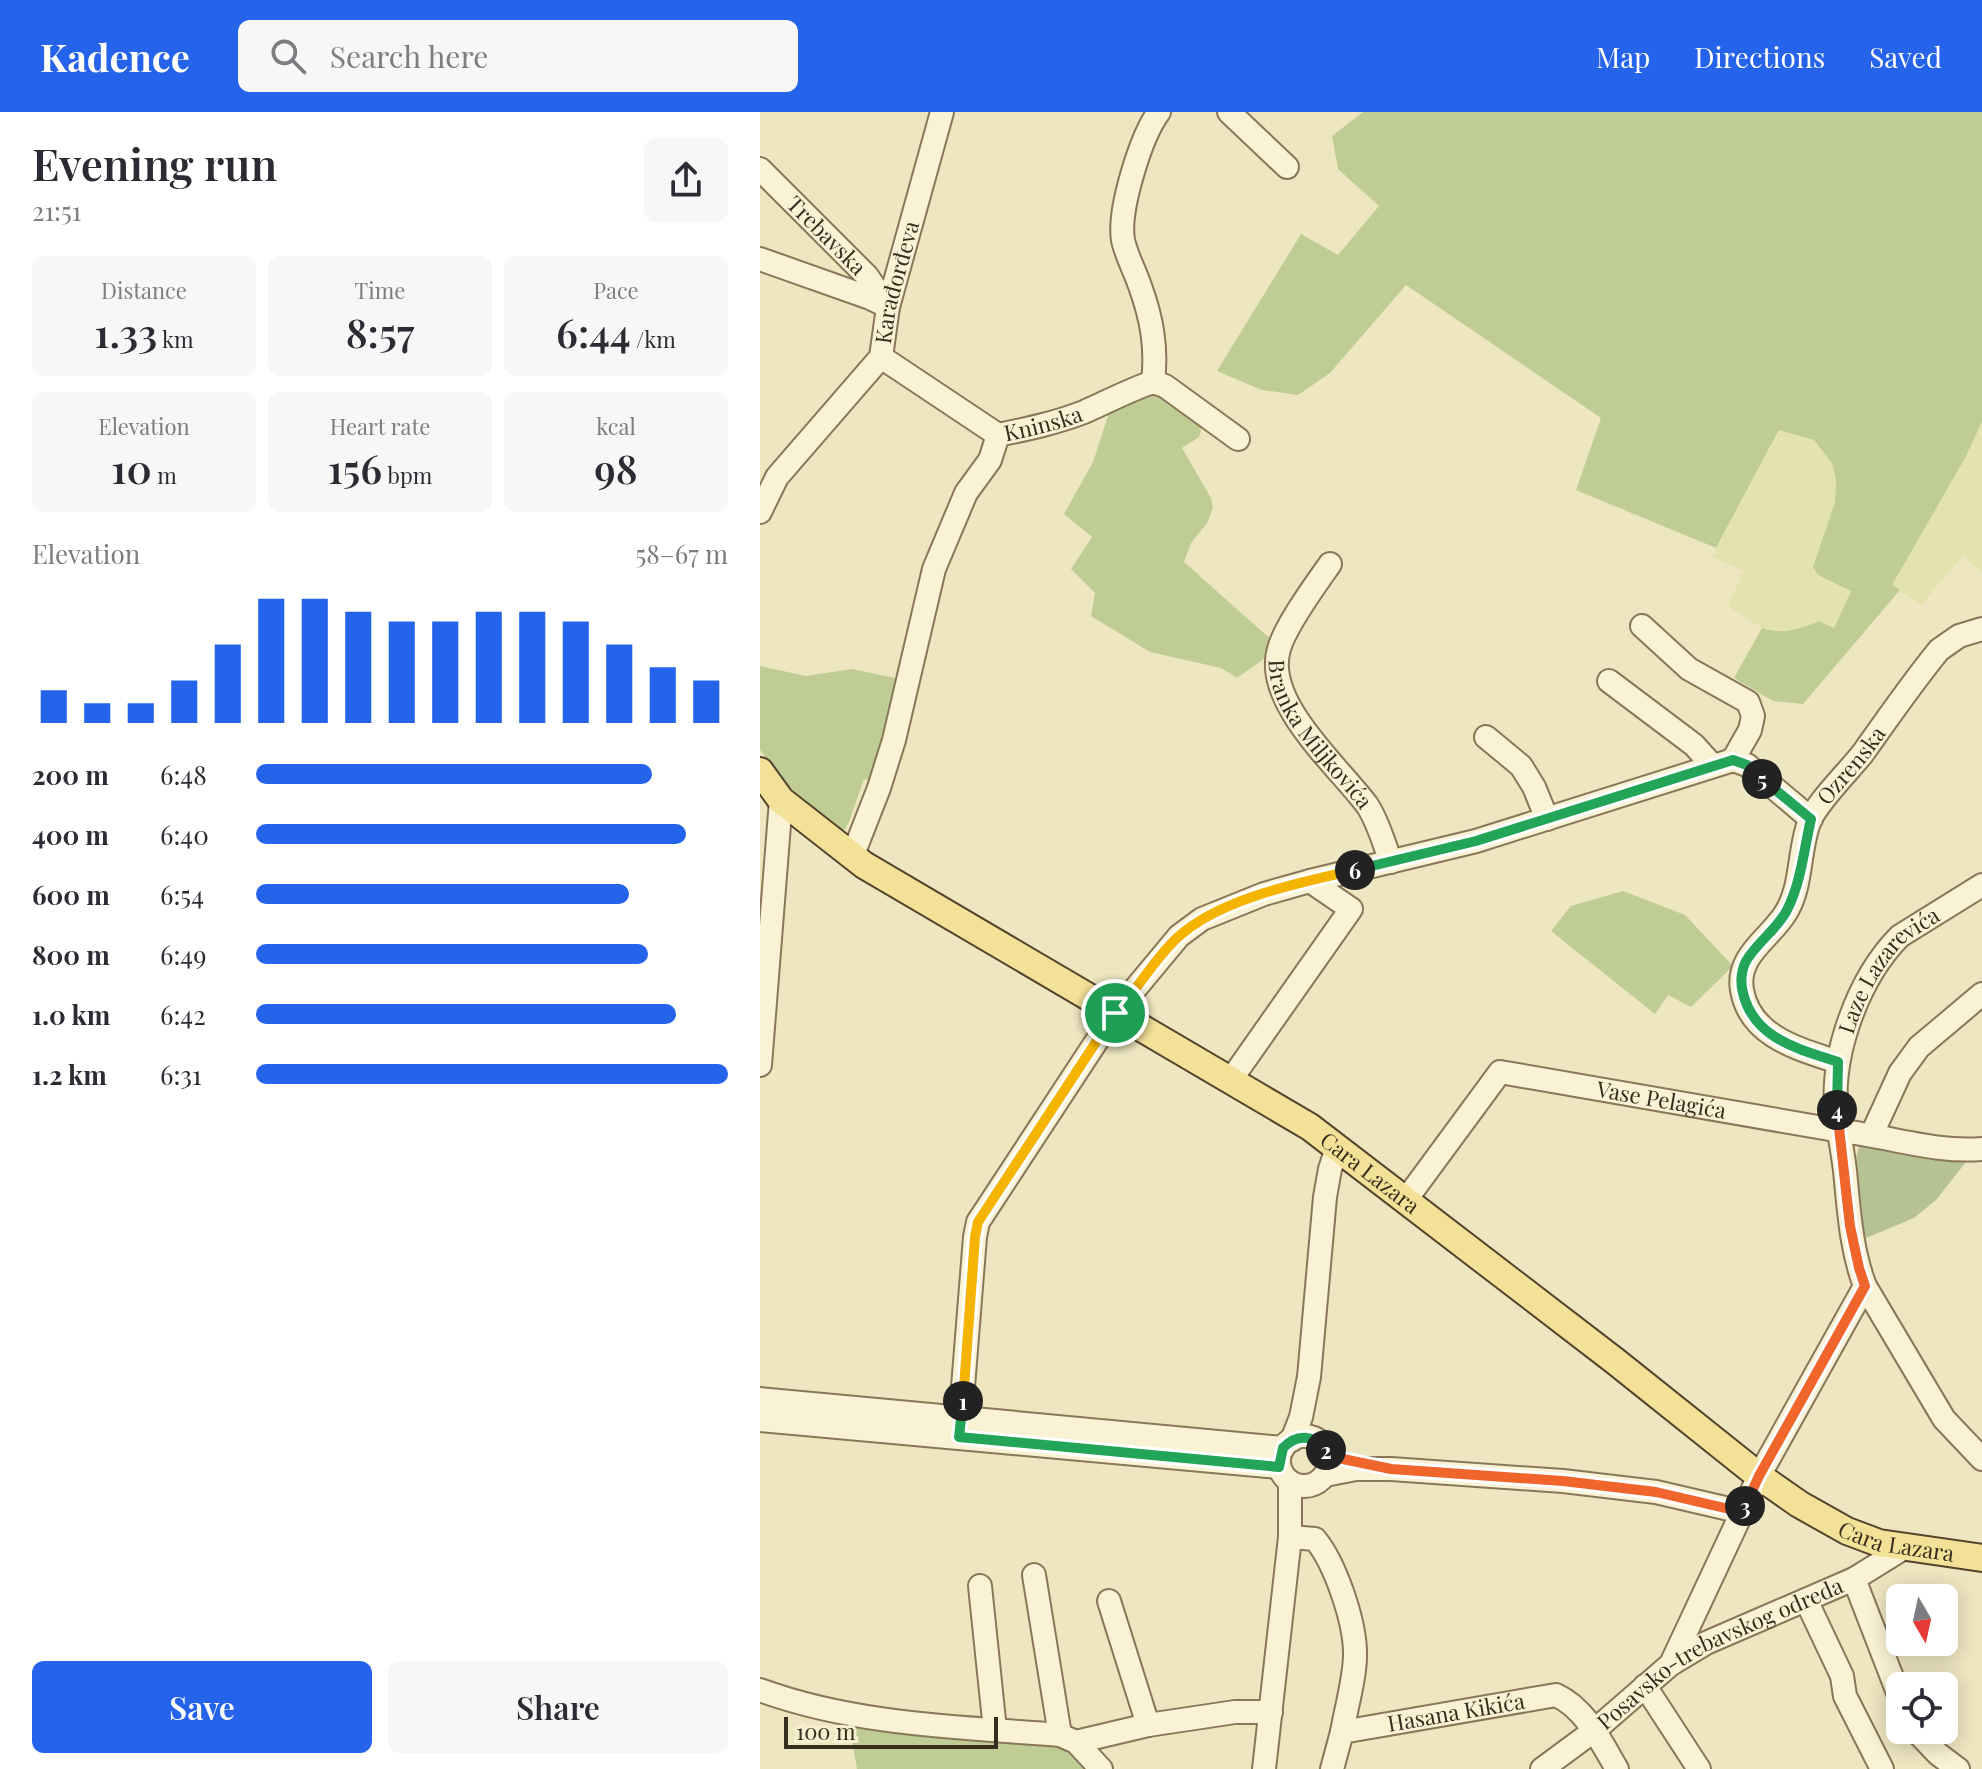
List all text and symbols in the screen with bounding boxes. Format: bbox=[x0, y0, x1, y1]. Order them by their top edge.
search box bbox=[238, 20, 798, 92]
text: Kadence bbox=[40, 31, 190, 82]
icon: search bbox=[266, 34, 310, 78]
text: Search here bbox=[330, 36, 488, 76]
text: Map bbox=[1596, 38, 1650, 75]
text: Directions bbox=[1694, 38, 1825, 75]
text: Saved bbox=[1869, 38, 1942, 75]
text: Evening run bbox=[32, 133, 277, 192]
button: share bbox=[644, 138, 728, 222]
street label: Trebavska bbox=[781, 189, 873, 281]
text: 21:51 bbox=[32, 193, 81, 228]
street label: Karađorđeva bbox=[867, 217, 925, 346]
text: Distance bbox=[101, 275, 187, 305]
text: Time bbox=[355, 275, 405, 305]
text: Pace bbox=[593, 275, 639, 305]
text: 1.33 bbox=[94, 305, 157, 358]
text: 8:57 bbox=[346, 305, 414, 358]
text: 6:44 bbox=[556, 305, 631, 358]
text: km bbox=[157, 324, 194, 354]
text: /km bbox=[631, 324, 676, 354]
street label: Kninska bbox=[1001, 398, 1086, 447]
text: Elevation bbox=[98, 411, 190, 441]
text: Heart rate bbox=[330, 411, 430, 441]
text: kcal bbox=[596, 411, 636, 441]
text: 10 bbox=[111, 441, 152, 494]
text: 156 bbox=[328, 441, 382, 494]
text: 98 bbox=[594, 441, 638, 494]
text: m bbox=[152, 460, 177, 490]
text: bpm bbox=[382, 460, 432, 490]
text: Elevation bbox=[32, 536, 140, 571]
text: 58–67 m bbox=[636, 536, 728, 571]
street label: Branka Miljkovića bbox=[1263, 659, 1380, 814]
street label: Ozrenska bbox=[1809, 720, 1891, 810]
text: 200 m bbox=[32, 757, 109, 792]
text: 6:48 bbox=[160, 757, 207, 792]
pin: 5 bbox=[1742, 759, 1782, 799]
text: 5 bbox=[1757, 764, 1767, 794]
text: 400 m bbox=[32, 817, 109, 852]
text: 6:40 bbox=[160, 817, 209, 852]
pin: 6 bbox=[1335, 850, 1375, 890]
text: 6 bbox=[1349, 855, 1361, 885]
text: 600 m bbox=[32, 877, 110, 912]
text: 6:54 bbox=[160, 877, 204, 912]
street label: Laze Lazarevića bbox=[1830, 899, 1945, 1037]
text: 800 m bbox=[32, 937, 110, 972]
text: 6:49 bbox=[160, 937, 206, 972]
pin bbox=[1081, 979, 1149, 1047]
icon: arrive bbox=[1093, 991, 1137, 1035]
text: 1.0 km bbox=[32, 997, 110, 1032]
text: 6:42 bbox=[160, 997, 206, 1032]
text: 1.2 km bbox=[32, 1057, 107, 1092]
text: 6:31 bbox=[160, 1057, 202, 1092]
street label: Vase Pelagića bbox=[1594, 1073, 1729, 1125]
pin: 4 bbox=[1817, 1090, 1857, 1130]
text: 4 bbox=[1831, 1095, 1843, 1125]
street label: Cara Lazara bbox=[1314, 1124, 1427, 1220]
pin: 1 bbox=[943, 1381, 983, 1421]
text: 1 bbox=[959, 1386, 967, 1416]
pin: 2 bbox=[1306, 1430, 1346, 1470]
text: 2 bbox=[1320, 1435, 1332, 1465]
pin: 3 bbox=[1725, 1486, 1765, 1526]
text: 3 bbox=[1740, 1491, 1750, 1521]
street label: Cara Lazara bbox=[1833, 1513, 1956, 1568]
street label: Posavsko-trebavskog odreda bbox=[1590, 1570, 1847, 1736]
north arrow bbox=[1886, 1584, 1958, 1656]
map controls bbox=[1886, 1584, 1958, 1744]
button: Save bbox=[32, 1661, 372, 1753]
button: Share bbox=[388, 1661, 728, 1753]
button: locate bbox=[1886, 1672, 1958, 1744]
street label: Hasana Kikića bbox=[1385, 1685, 1527, 1738]
scale bar bbox=[784, 1713, 998, 1749]
text: 100 m bbox=[796, 1716, 856, 1746]

